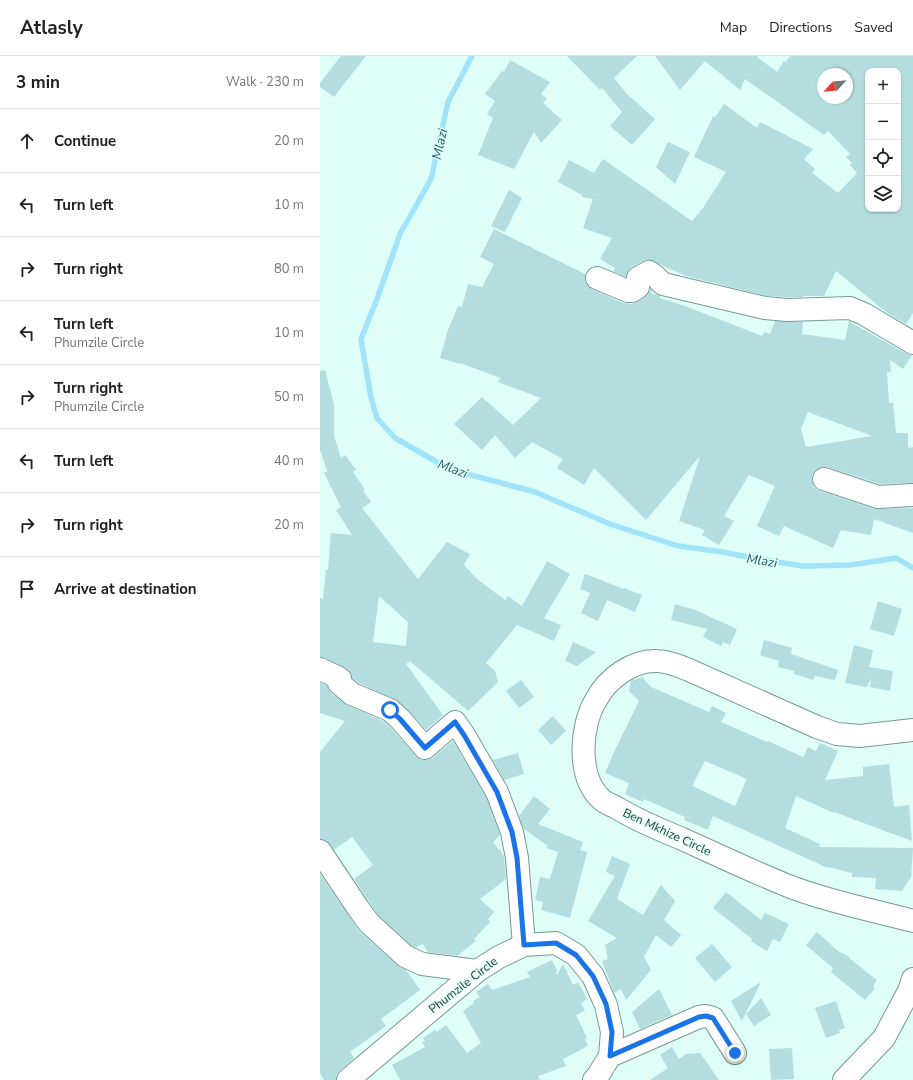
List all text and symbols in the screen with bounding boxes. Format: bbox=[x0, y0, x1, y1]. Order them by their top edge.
text: Atlasly bbox=[20, 15, 83, 41]
text: Map bbox=[720, 18, 747, 37]
text: Directions bbox=[769, 18, 832, 37]
text: Saved bbox=[854, 18, 893, 37]
north arrow bbox=[817, 68, 853, 104]
map controls bbox=[865, 68, 901, 212]
button: + bbox=[865, 68, 901, 104]
text: 3 min bbox=[16, 71, 60, 94]
text: Walk · 230 m bbox=[226, 73, 304, 91]
button: − bbox=[865, 104, 901, 140]
water label: Mlazi bbox=[428, 126, 452, 161]
icon: ahead bbox=[16, 130, 38, 152]
text: Continue bbox=[54, 131, 116, 151]
text: 20 m bbox=[274, 132, 304, 150]
button: locate bbox=[865, 140, 901, 176]
button: layers bbox=[865, 176, 901, 212]
icon: left bbox=[16, 194, 38, 216]
text: Turn left bbox=[54, 195, 113, 215]
text: 10 m bbox=[274, 196, 304, 214]
icon: right bbox=[16, 258, 38, 280]
text: Turn right bbox=[54, 259, 123, 279]
text: 80 m bbox=[274, 260, 304, 278]
text: Turn left bbox=[54, 314, 113, 334]
icon: left bbox=[16, 322, 38, 344]
text: 10 m bbox=[274, 324, 304, 342]
text: Phumzile Circle bbox=[54, 334, 144, 352]
text: Turn right bbox=[54, 378, 123, 398]
icon: right bbox=[16, 386, 38, 408]
text: 50 m bbox=[274, 388, 304, 406]
text: Phumzile Circle bbox=[54, 398, 144, 416]
icon: left bbox=[16, 450, 38, 472]
text: Turn left bbox=[54, 451, 113, 471]
text: 40 m bbox=[274, 452, 304, 470]
water label: Mlazi bbox=[435, 455, 471, 483]
icon: right bbox=[16, 514, 38, 536]
text: Turn right bbox=[54, 515, 123, 535]
text: 20 m bbox=[274, 516, 304, 534]
water label: Mlazi bbox=[745, 550, 779, 572]
icon: arrive bbox=[16, 578, 38, 600]
text: Arrive at destination bbox=[54, 579, 197, 599]
route start bbox=[381, 701, 399, 719]
street label: Ben Mkhize Circle bbox=[620, 805, 714, 859]
street label: Phumzile Circle bbox=[425, 953, 501, 1017]
route end bbox=[726, 1044, 744, 1062]

